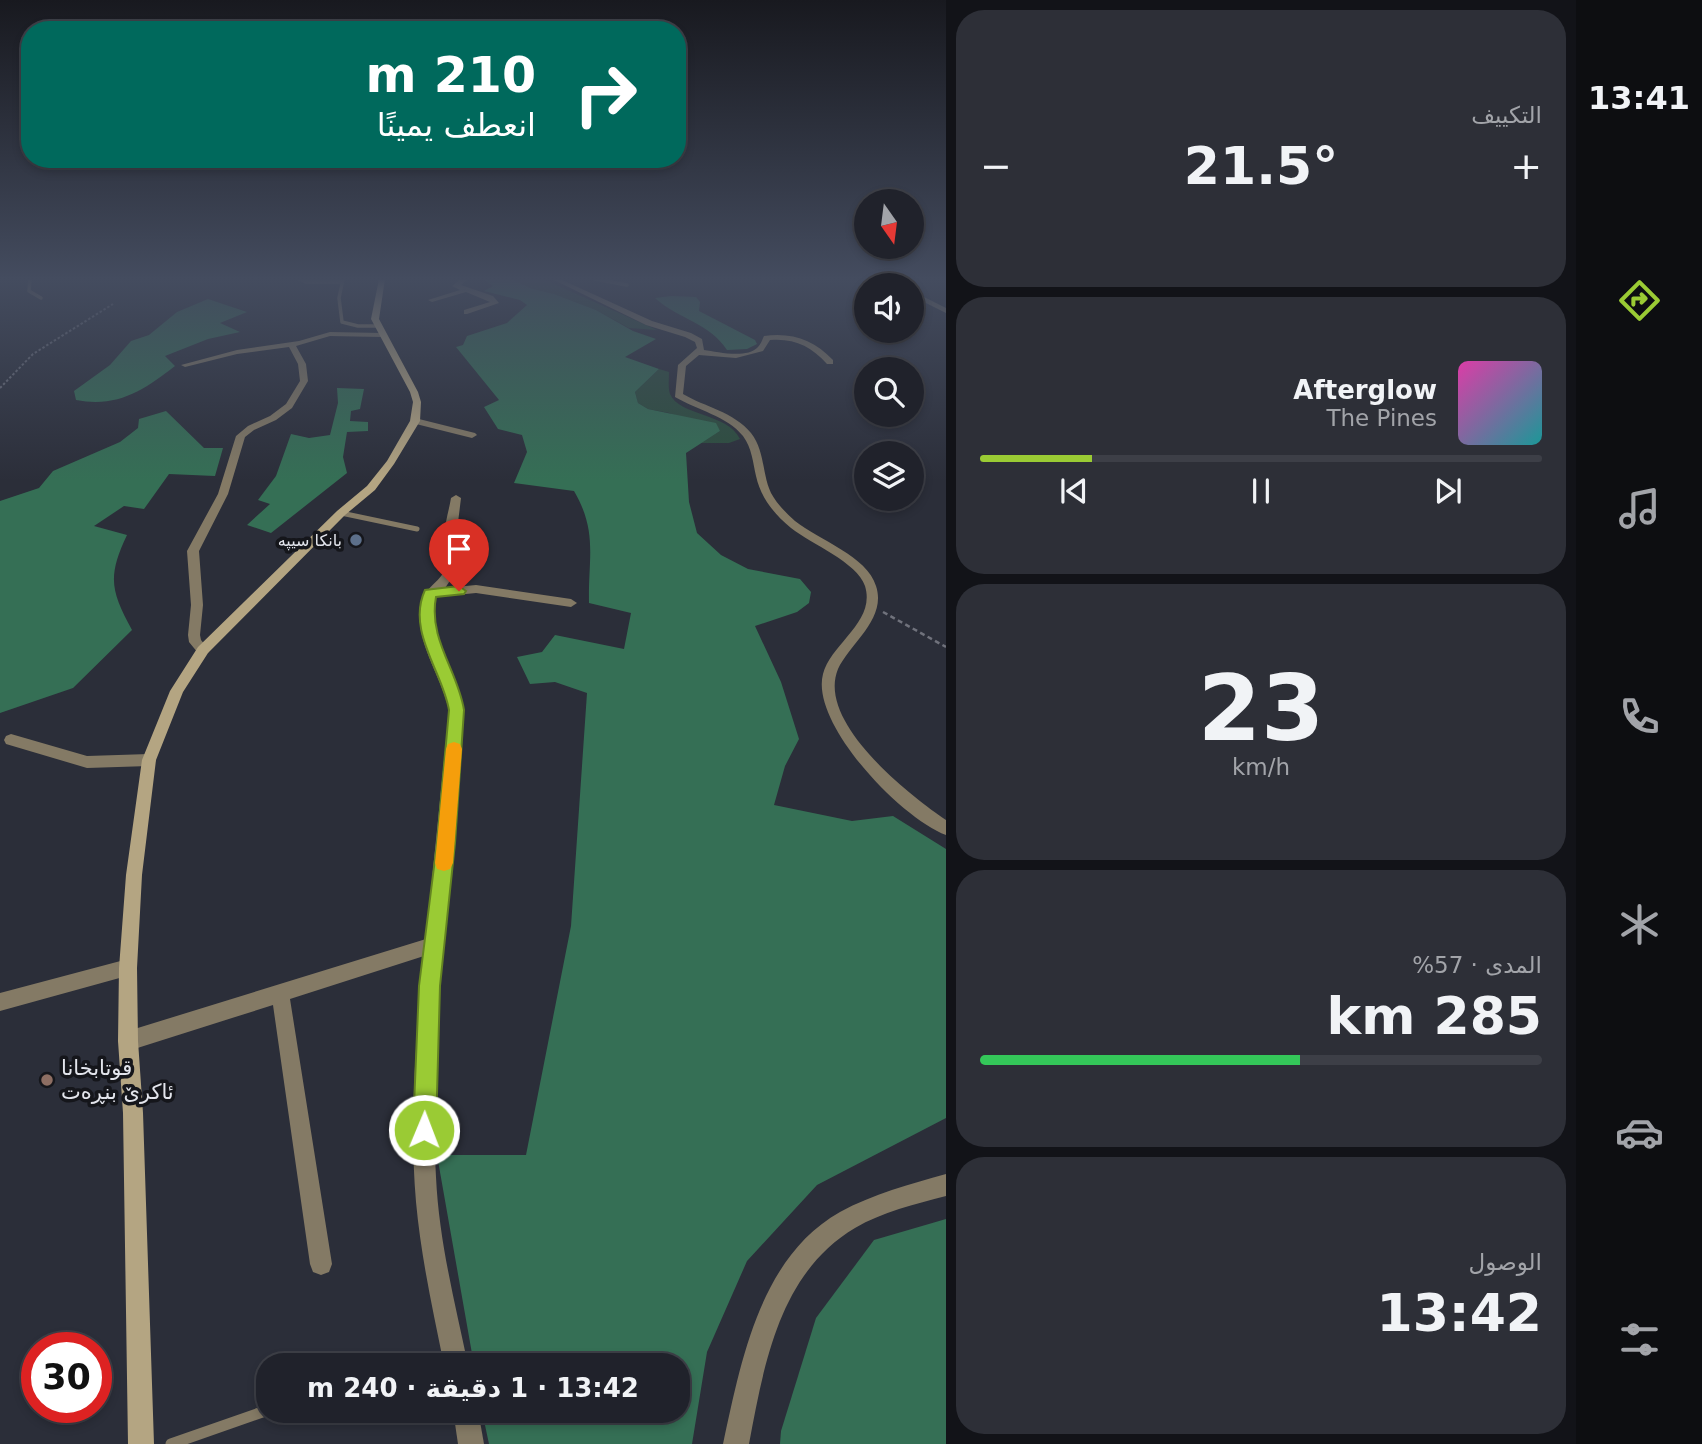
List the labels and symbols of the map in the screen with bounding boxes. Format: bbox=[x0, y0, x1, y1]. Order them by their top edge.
north arrow bbox=[854, 189, 924, 259]
pin bbox=[429, 519, 489, 591]
place label: بانکا سیپە bbox=[278, 531, 342, 551]
marker: بانکا سیپە bbox=[348, 532, 364, 548]
place label: قوتابخانا ئاکرێ بنڕەت bbox=[61, 1056, 174, 1104]
marker: قوتابخانا ئاکرێ بنڕەت bbox=[39, 1072, 55, 1088]
position arrow bbox=[387, 1093, 461, 1167]
speed limit sign: 30 bbox=[21, 1332, 112, 1423]

